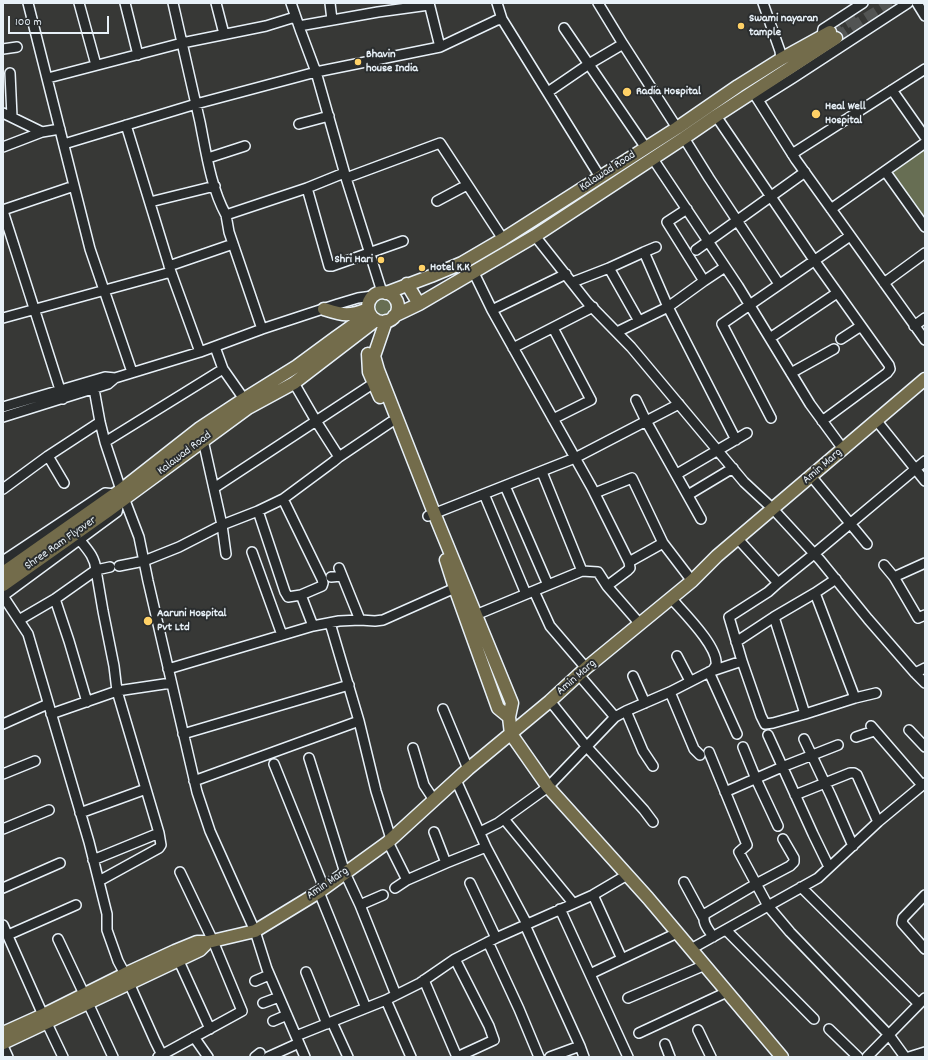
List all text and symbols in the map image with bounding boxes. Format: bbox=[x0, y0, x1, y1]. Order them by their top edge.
scale bar bbox=[10, 8, 111, 34]
place label: Swami nayaran tample bbox=[749, 12, 818, 40]
text: 100 m bbox=[15, 14, 42, 31]
marker: Swami nayaran tample bbox=[736, 21, 746, 31]
place label: Bhavin house India bbox=[366, 48, 418, 76]
marker: Bhavin house India bbox=[353, 57, 363, 67]
place label: Radia Hospital bbox=[636, 85, 701, 99]
marker: Radia Hospital bbox=[621, 86, 633, 98]
place label: Heal Well Hospital bbox=[825, 100, 866, 128]
marker: Heal Well Hospital bbox=[810, 108, 822, 120]
street label: Kalawad Road bbox=[577, 149, 639, 195]
place label: Shri Hari bbox=[334, 253, 373, 267]
marker: Shri Hari bbox=[376, 255, 386, 265]
place label: Hotel K.K bbox=[430, 261, 470, 275]
marker: Hotel K.K bbox=[417, 263, 427, 273]
street label: Kalawad Road bbox=[155, 429, 215, 479]
street label: Amin Marg bbox=[800, 446, 846, 488]
street label: Shree Ram Flyover bbox=[22, 514, 100, 574]
place label: Aaruni Hospital Pvt Ltd bbox=[157, 607, 226, 635]
marker: Aaruni Hospital Pvt Ltd bbox=[142, 615, 154, 627]
street label: Amin Marg bbox=[554, 657, 600, 699]
street label: Amin Marg bbox=[304, 864, 352, 904]

